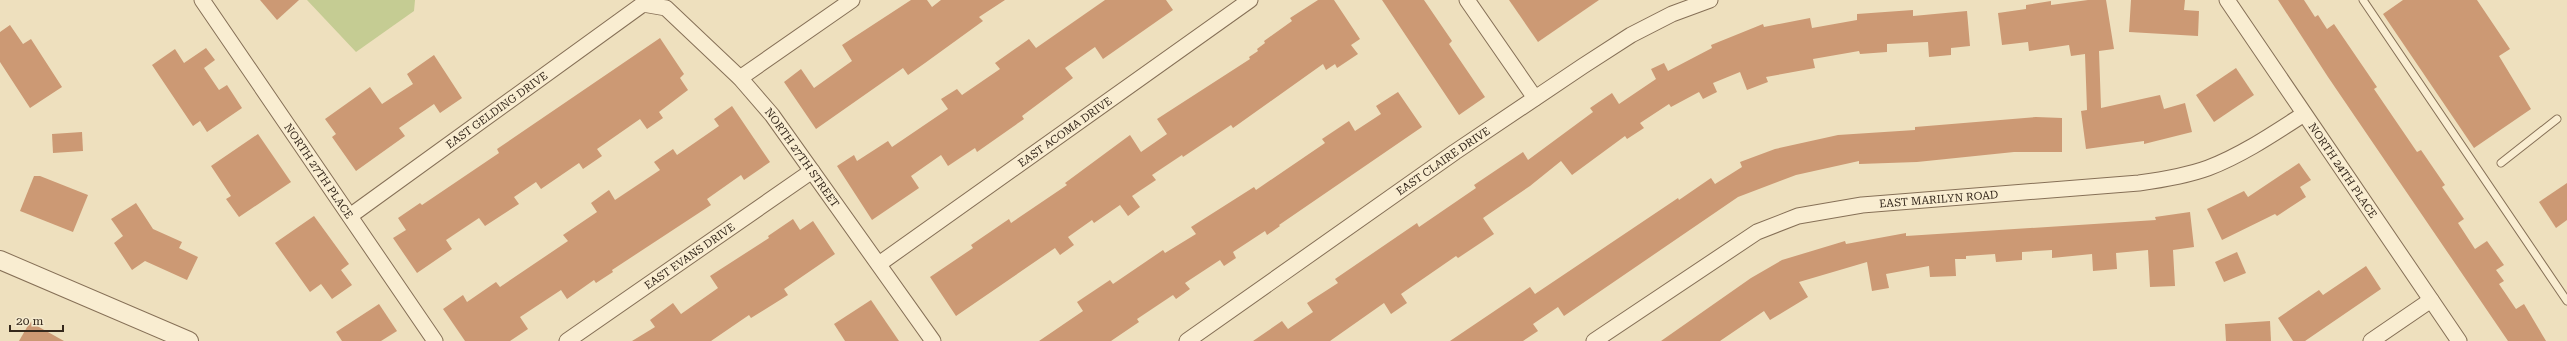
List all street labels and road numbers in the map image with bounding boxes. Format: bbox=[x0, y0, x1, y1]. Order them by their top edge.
street label: EAST GELDING DRIVE bbox=[443, 69, 550, 151]
street label: EAST ACOMA DRIVE bbox=[1015, 94, 1114, 170]
street label: NORTH 27TH STREET bbox=[762, 105, 842, 210]
street label: NORTH 24TH PLACE bbox=[2306, 120, 2380, 220]
street label: NORTH 27TH PLACE bbox=[282, 121, 356, 221]
street label: EAST CLAIRE DRIVE bbox=[1394, 124, 1492, 198]
street label: EAST MARILYN ROAD bbox=[1879, 188, 1999, 210]
street label: EAST EVANS DRIVE bbox=[642, 220, 737, 292]

